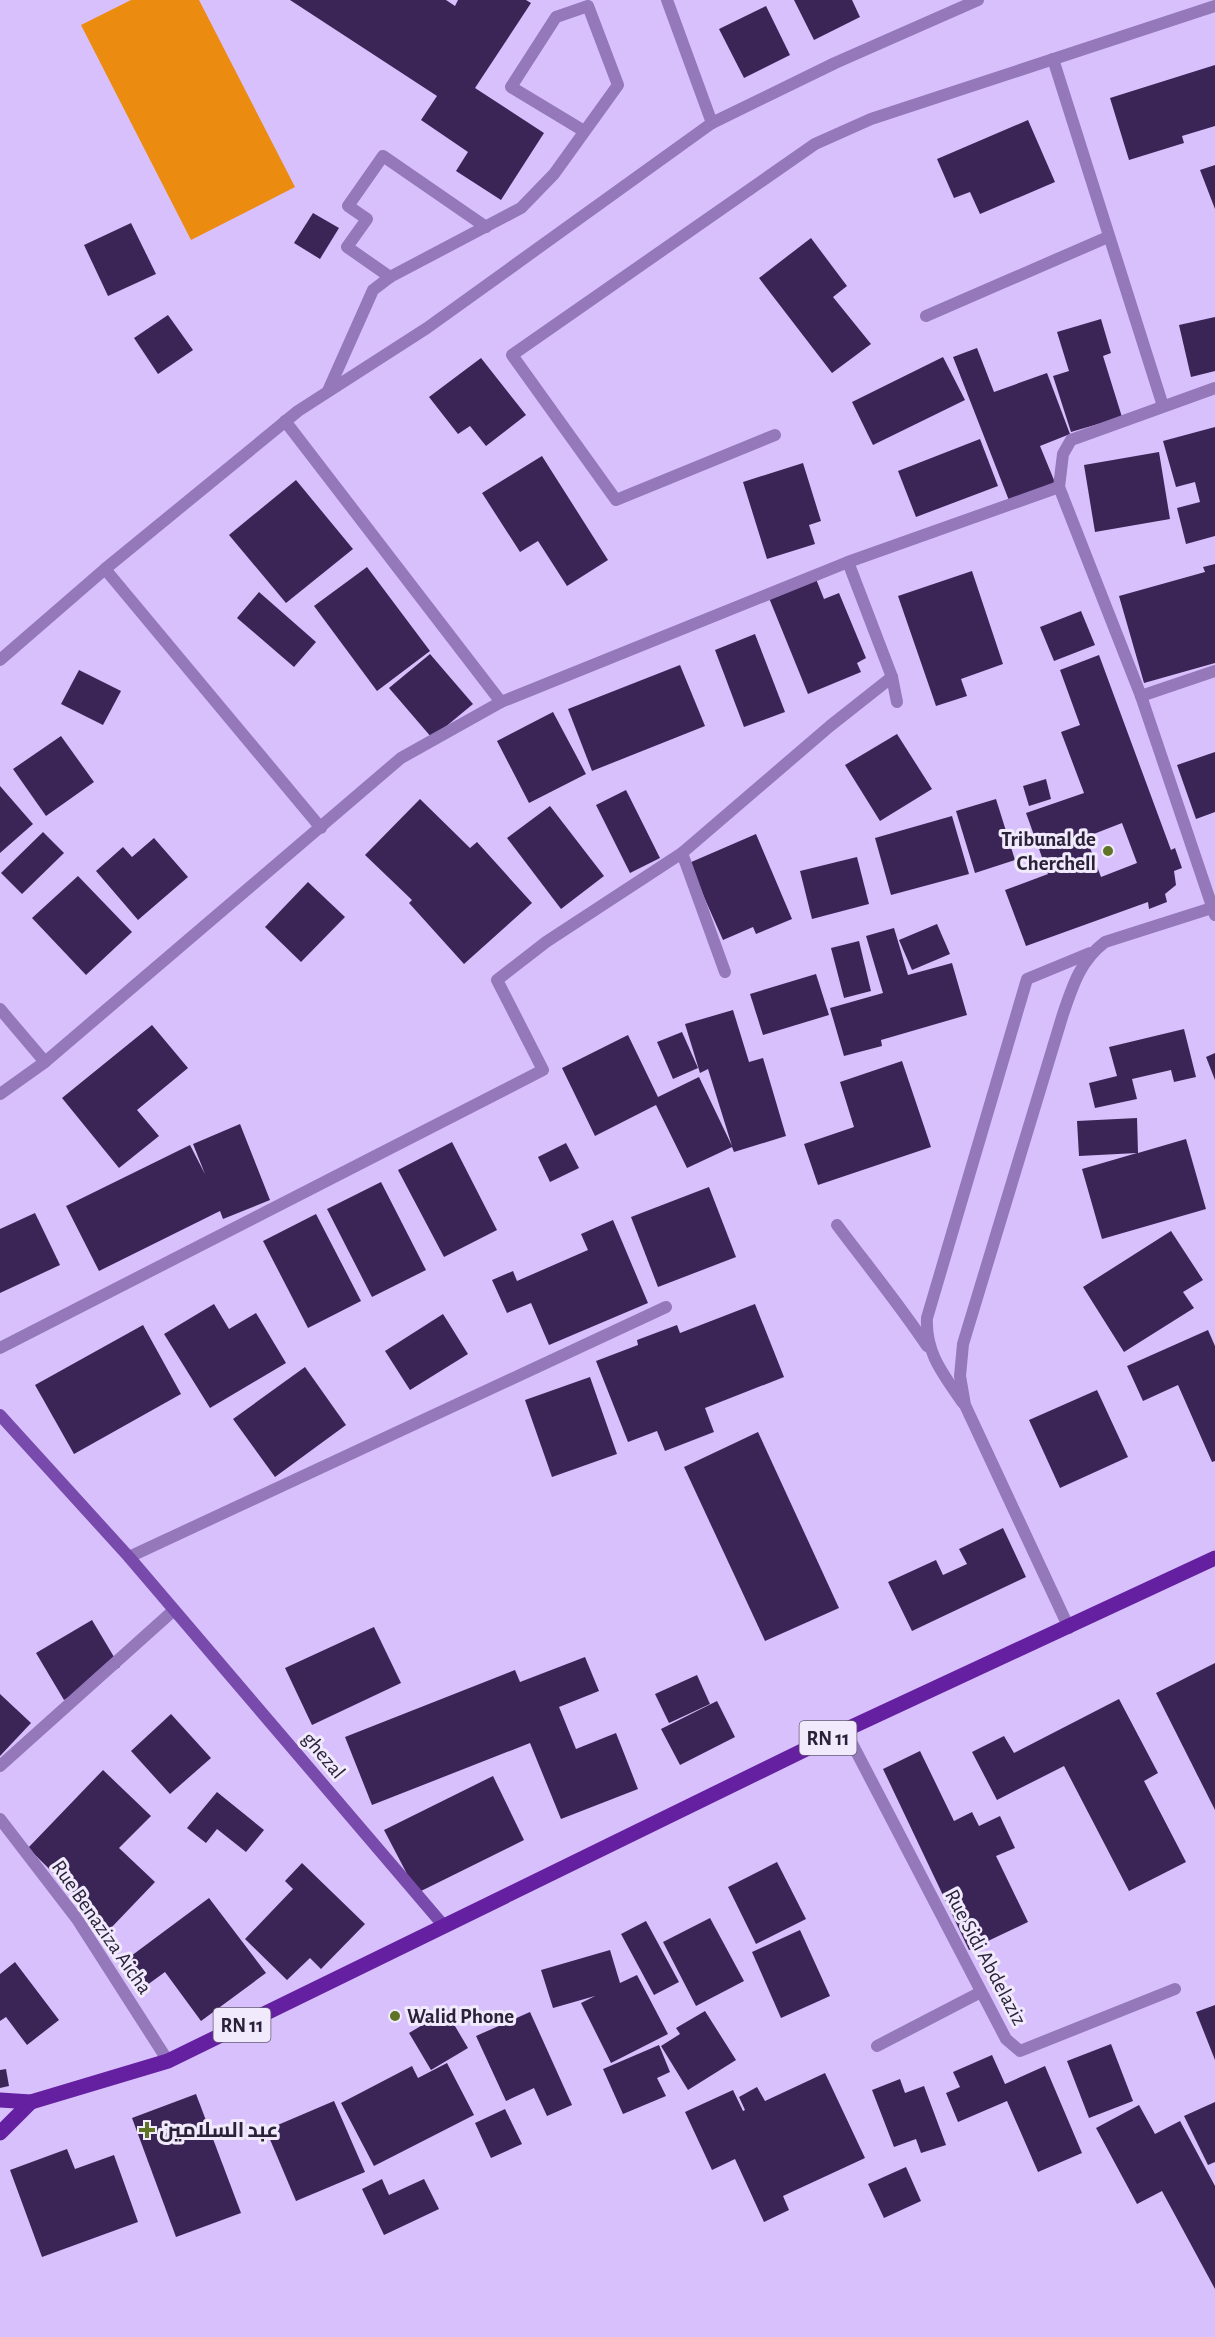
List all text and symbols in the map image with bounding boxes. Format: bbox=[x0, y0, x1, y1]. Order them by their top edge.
place label: Tribunal de Cherchell bbox=[1001, 829, 1096, 874]
marker: Tribunal de Cherchell bbox=[1101, 844, 1115, 858]
road number: RN 11 bbox=[800, 1721, 856, 1755]
street label: ghezal bbox=[298, 1728, 349, 1783]
street label: Rue Benaziza Aicha bbox=[48, 1857, 156, 1998]
street label: Rue Sidi Abdelaziz bbox=[941, 1886, 1030, 2029]
place label: Walid Phone bbox=[407, 2006, 514, 2027]
road number: RN 11 bbox=[214, 2008, 270, 2042]
marker: Walid Phone bbox=[388, 2009, 402, 2023]
place label: عبد السلامين bbox=[159, 2120, 278, 2142]
marker: عبد السلامين bbox=[140, 2123, 154, 2137]

